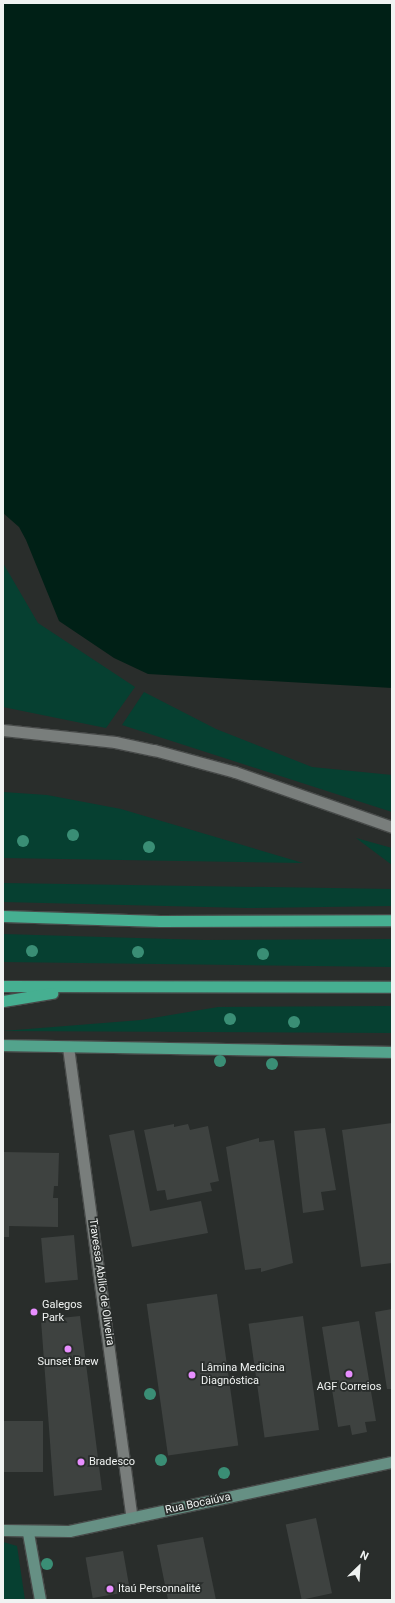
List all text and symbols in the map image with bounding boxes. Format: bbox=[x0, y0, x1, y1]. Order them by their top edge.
street label: Travessa Abílio de Oliveira bbox=[86, 1218, 116, 1346]
place label: Galegos Park bbox=[42, 1299, 82, 1325]
marker: Galegos Park bbox=[29, 1307, 39, 1317]
marker: Sunset Brew bbox=[63, 1344, 73, 1354]
place label: Sunset Brew bbox=[37, 1355, 99, 1369]
place label: Lâmina Medicina Diagnóstica bbox=[201, 1362, 285, 1388]
marker: Lâmina Medicina Diagnóstica bbox=[186, 1369, 198, 1381]
marker: AGF Correios bbox=[344, 1369, 354, 1379]
place label: AGF Correios bbox=[317, 1380, 381, 1394]
place label: Bradesco bbox=[89, 1455, 135, 1469]
marker: Bradesco bbox=[76, 1457, 86, 1467]
street label: Rua Bocaiúva bbox=[164, 1491, 232, 1517]
north arrow bbox=[339, 1547, 379, 1587]
text: N bbox=[358, 1548, 371, 1563]
place label: Itaú Personnalité bbox=[118, 1582, 201, 1596]
marker: Itaú Personnalité bbox=[105, 1584, 115, 1594]

